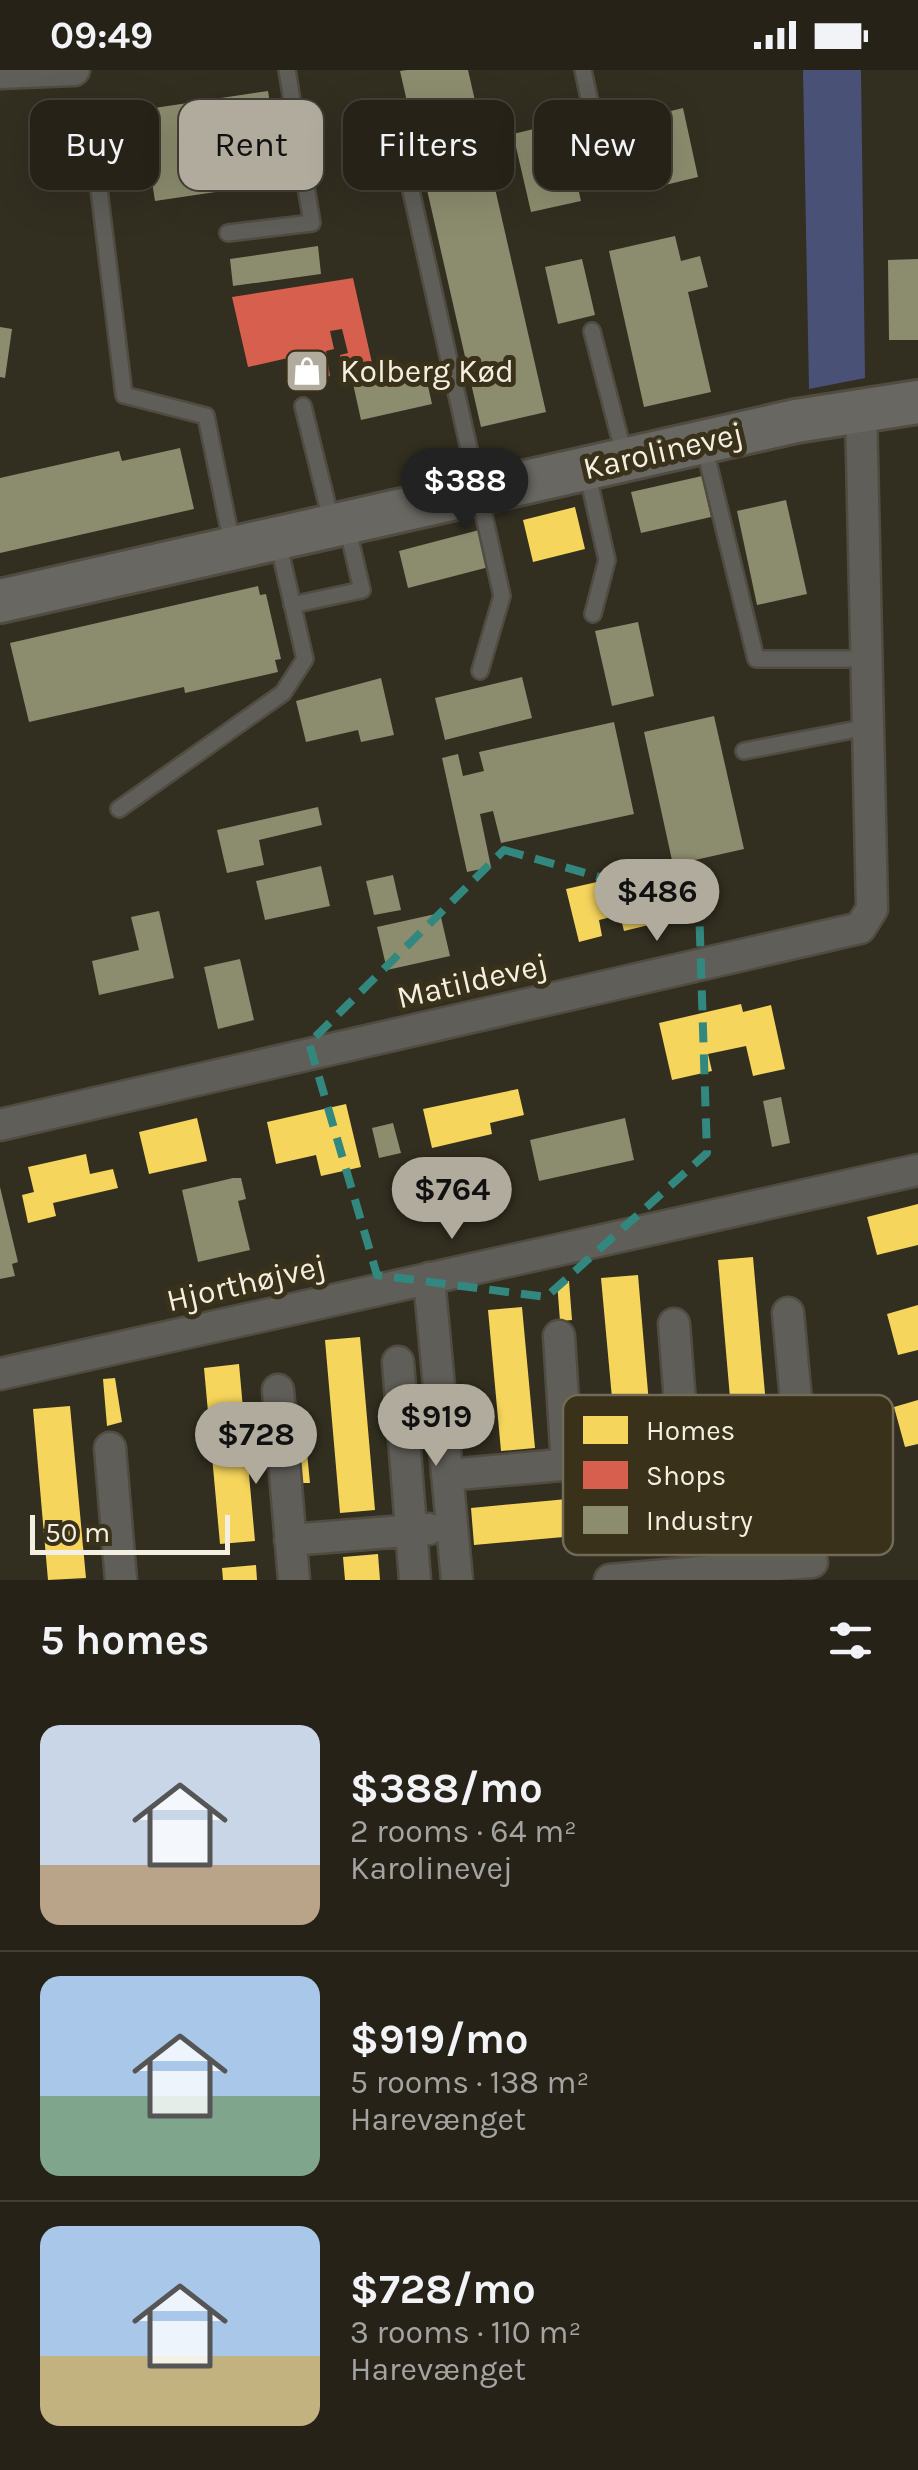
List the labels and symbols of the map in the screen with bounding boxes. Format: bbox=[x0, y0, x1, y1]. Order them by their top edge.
shop icon: Kolberg Kød bbox=[284, 348, 330, 394]
place label: Kolberg Kød bbox=[340, 353, 514, 390]
street label: Karolinevej bbox=[579, 415, 747, 487]
pin: $388 bbox=[406, 448, 524, 533]
pin: $486 bbox=[598, 859, 716, 944]
street label: Matildevej bbox=[393, 946, 551, 1016]
pin: $764 bbox=[393, 1157, 511, 1242]
street label: Hjorthøjvej bbox=[163, 1247, 329, 1319]
pin: $919 bbox=[377, 1384, 495, 1469]
legend bbox=[563, 1395, 893, 1555]
pin: $728 bbox=[197, 1402, 315, 1487]
text: Homes bbox=[646, 1414, 735, 1447]
text: Shops bbox=[646, 1459, 726, 1492]
text: Industry bbox=[646, 1504, 753, 1537]
scale bar bbox=[30, 1510, 230, 1554]

